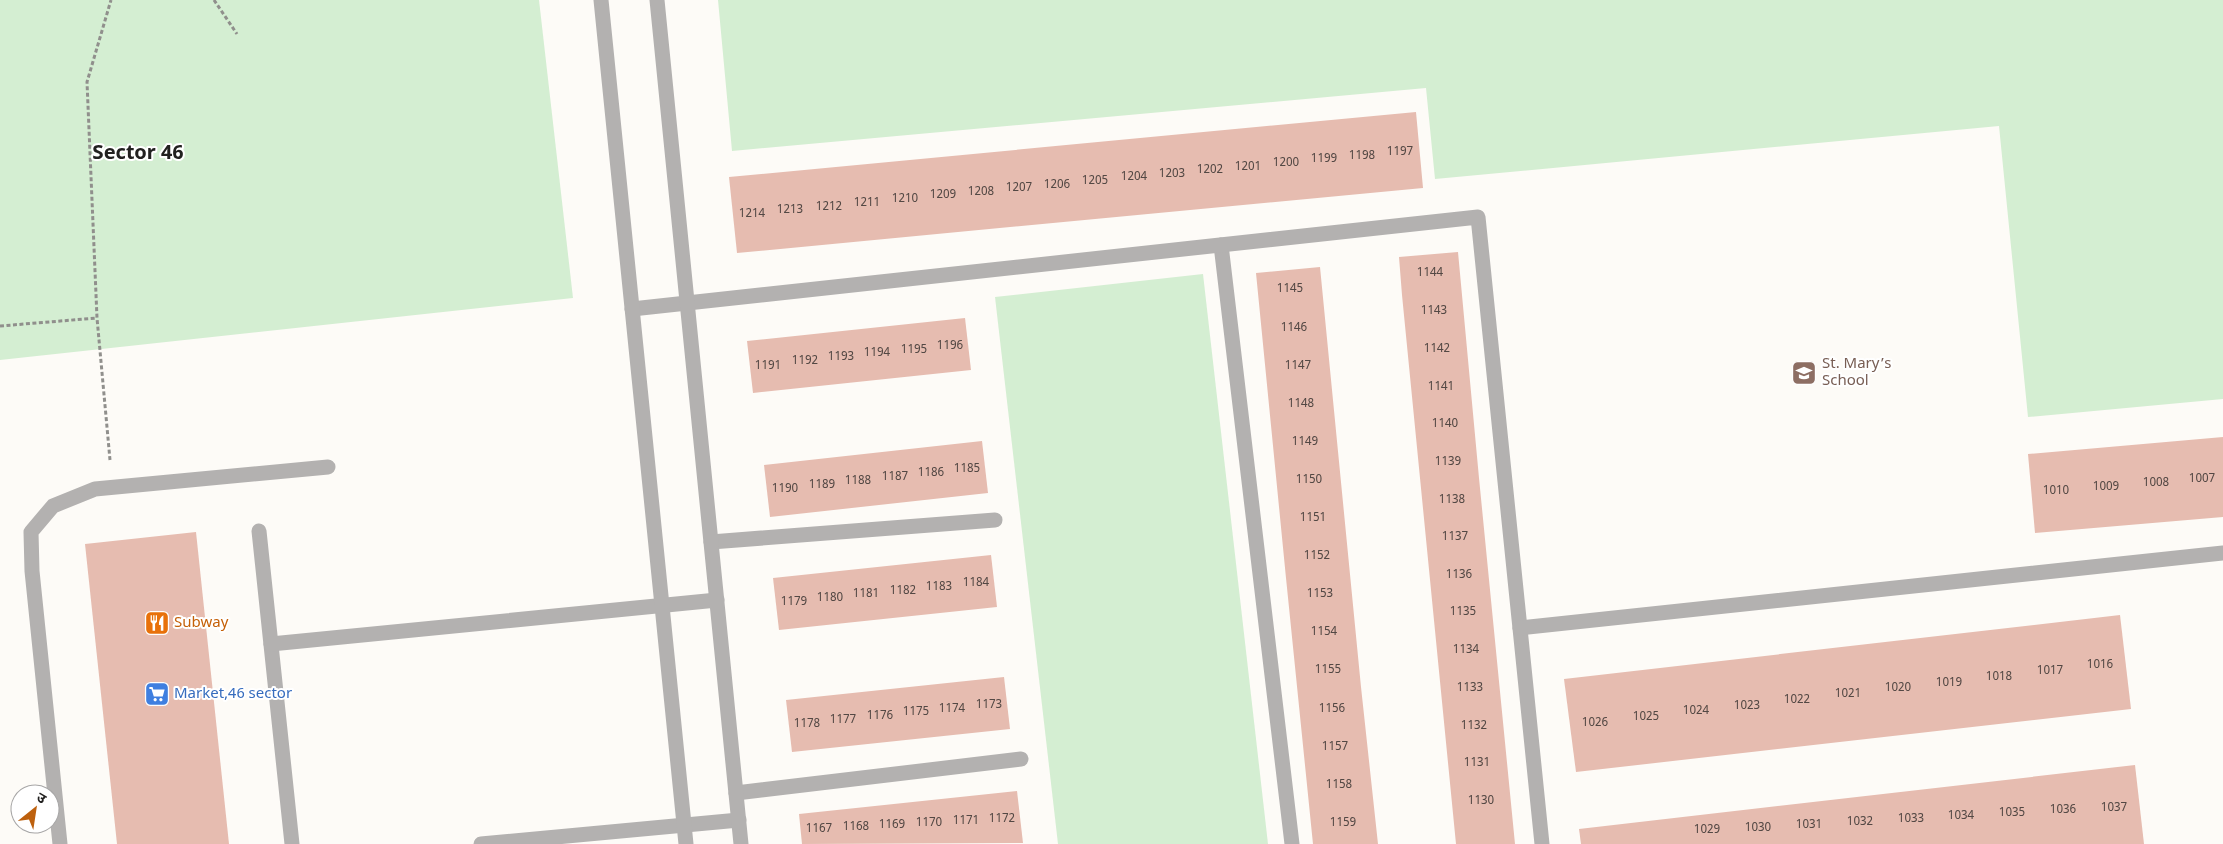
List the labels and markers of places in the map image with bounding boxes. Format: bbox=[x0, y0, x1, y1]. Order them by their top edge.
place label: St. Mary’s School bbox=[1822, 355, 1891, 391]
school or university icon: St. Mary’s School bbox=[1791, 360, 1817, 386]
restaurant icon: Subway bbox=[144, 610, 170, 636]
place label: Subway bbox=[174, 614, 229, 633]
supermarket icon: Market,46 sector bbox=[144, 681, 170, 707]
place label: Market,46 sector bbox=[174, 685, 292, 704]

